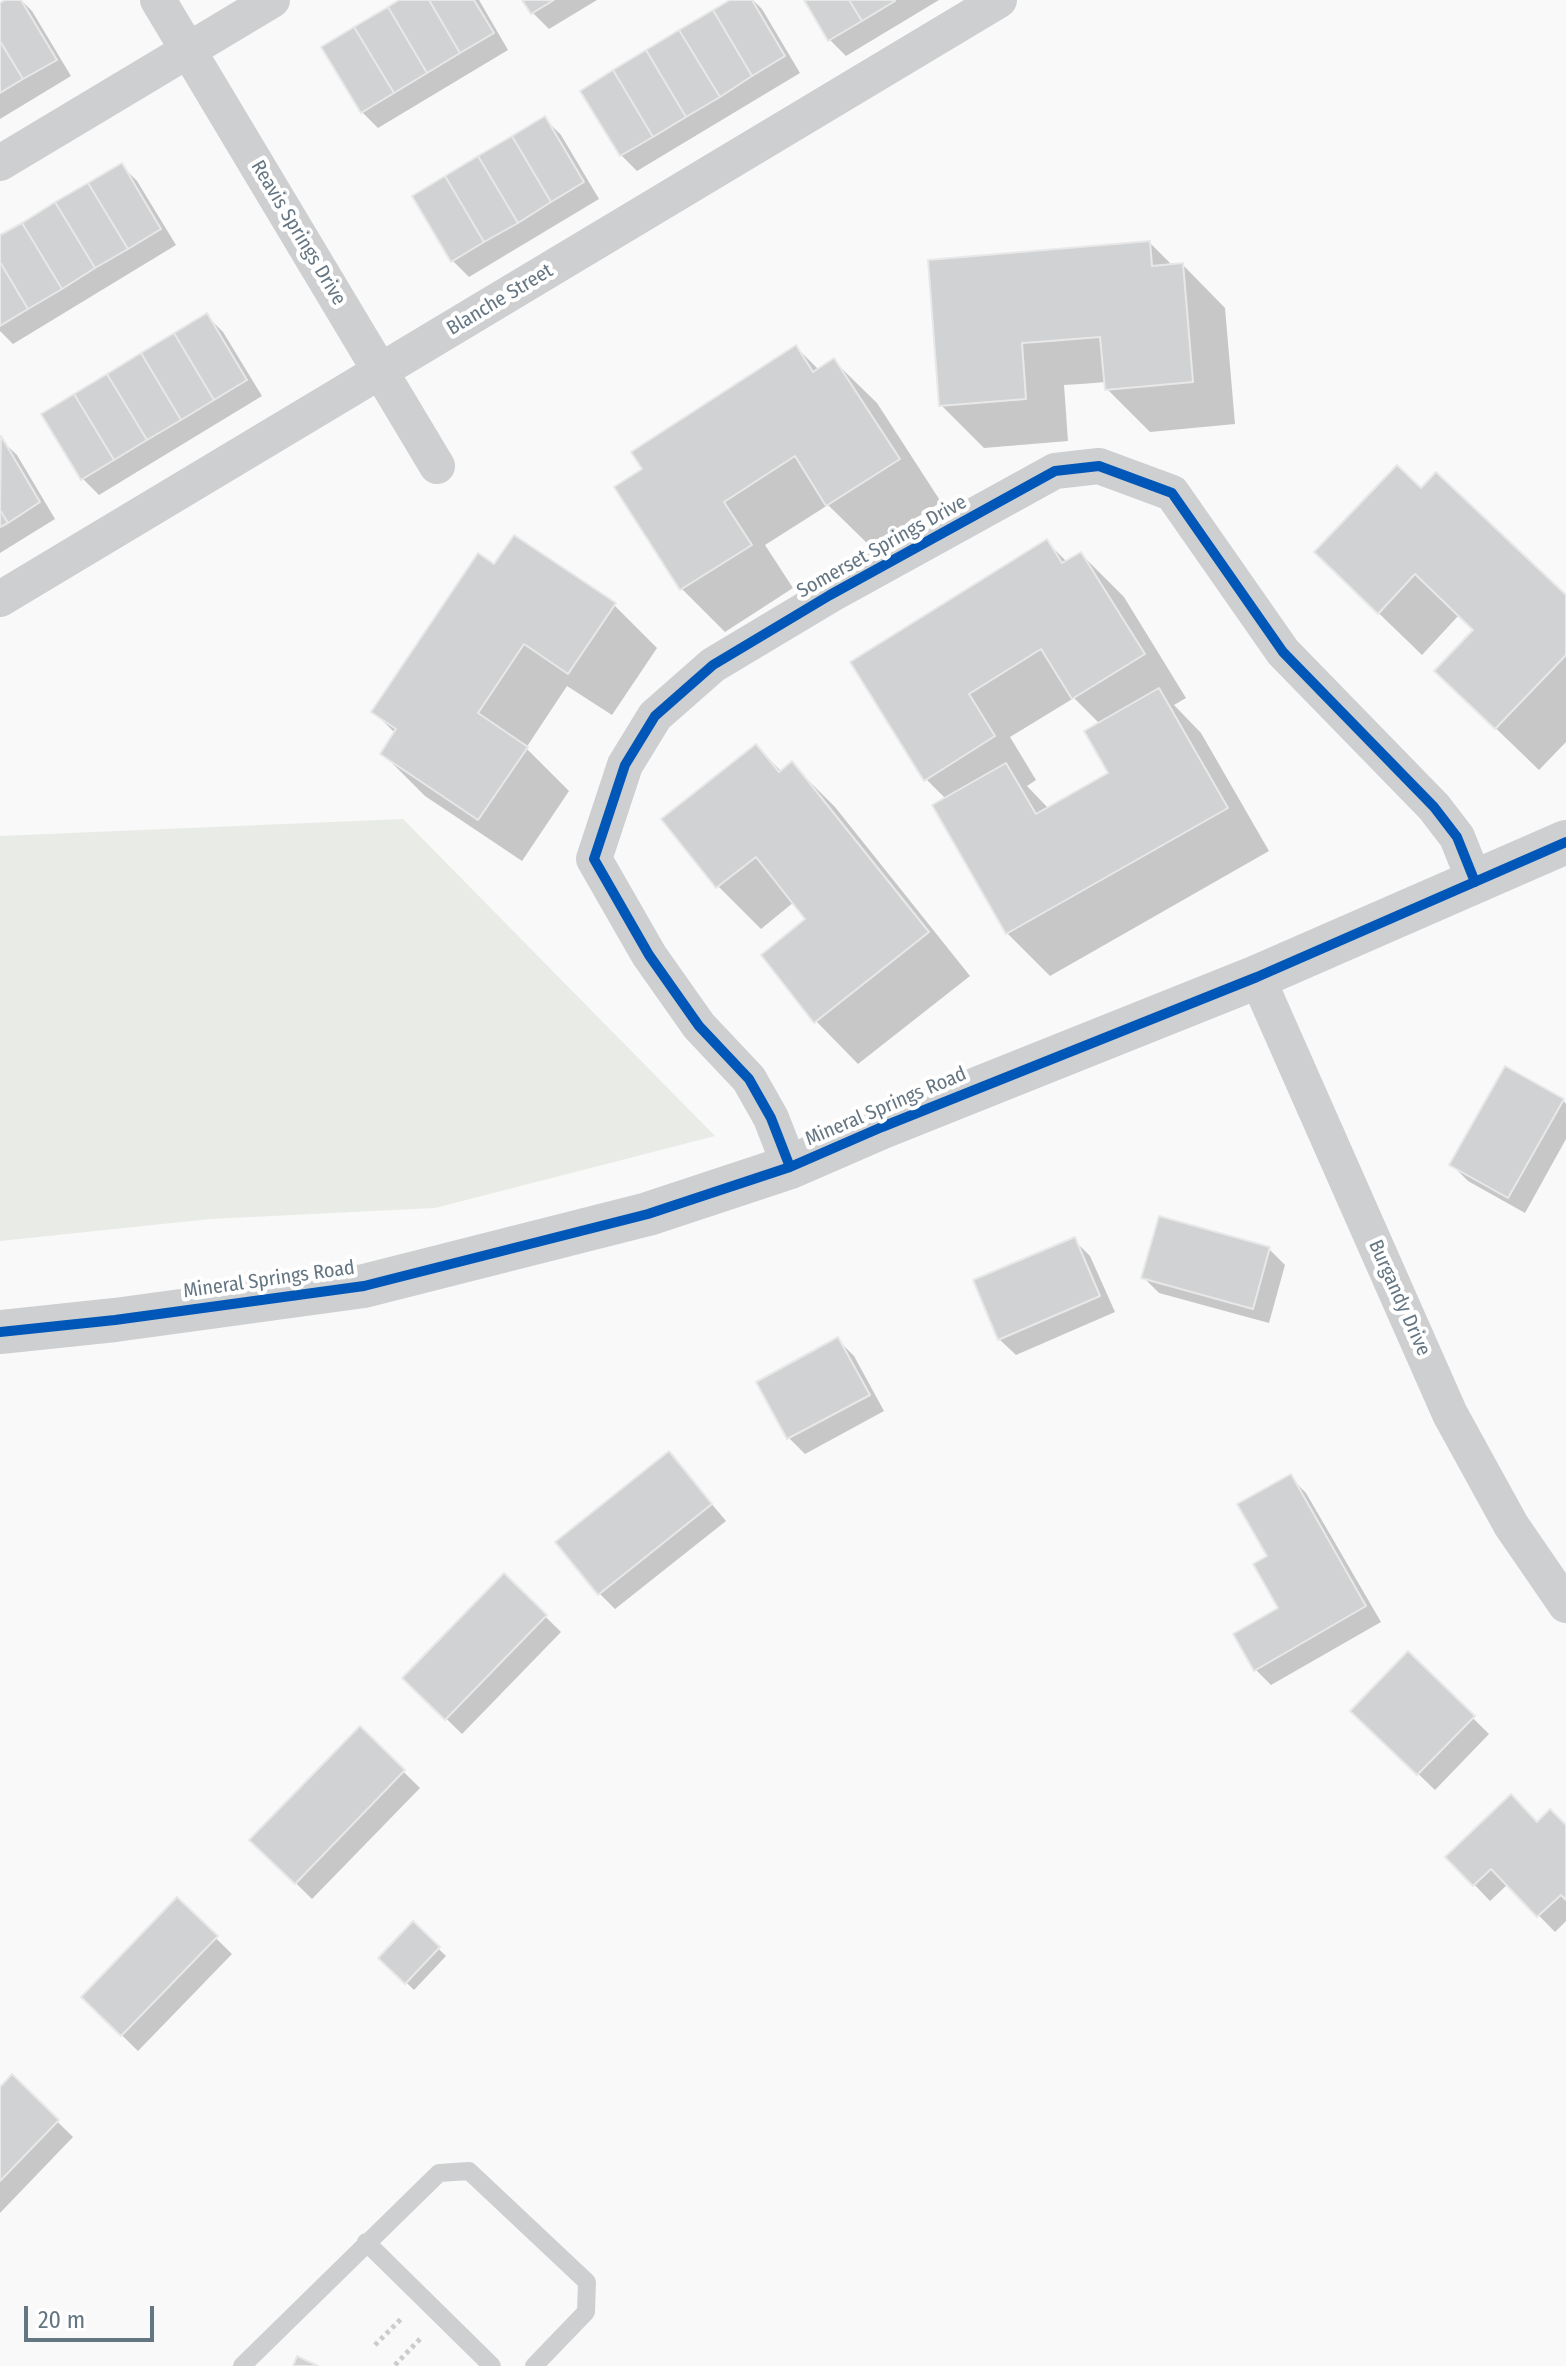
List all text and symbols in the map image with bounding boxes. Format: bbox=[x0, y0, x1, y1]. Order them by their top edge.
street label: Reavis Springs Drive bbox=[245, 156, 351, 310]
street label: Blanche Street bbox=[443, 259, 557, 341]
street label: Somerset Springs Drive bbox=[793, 490, 971, 604]
street label: Mineral Springs Road bbox=[802, 1062, 970, 1152]
street label: Burgandy Drive bbox=[1363, 1236, 1435, 1360]
street label: Mineral Springs Road bbox=[182, 1256, 356, 1304]
scale bar bbox=[28, 2290, 158, 2340]
text: 20 m bbox=[38, 2306, 85, 2334]

